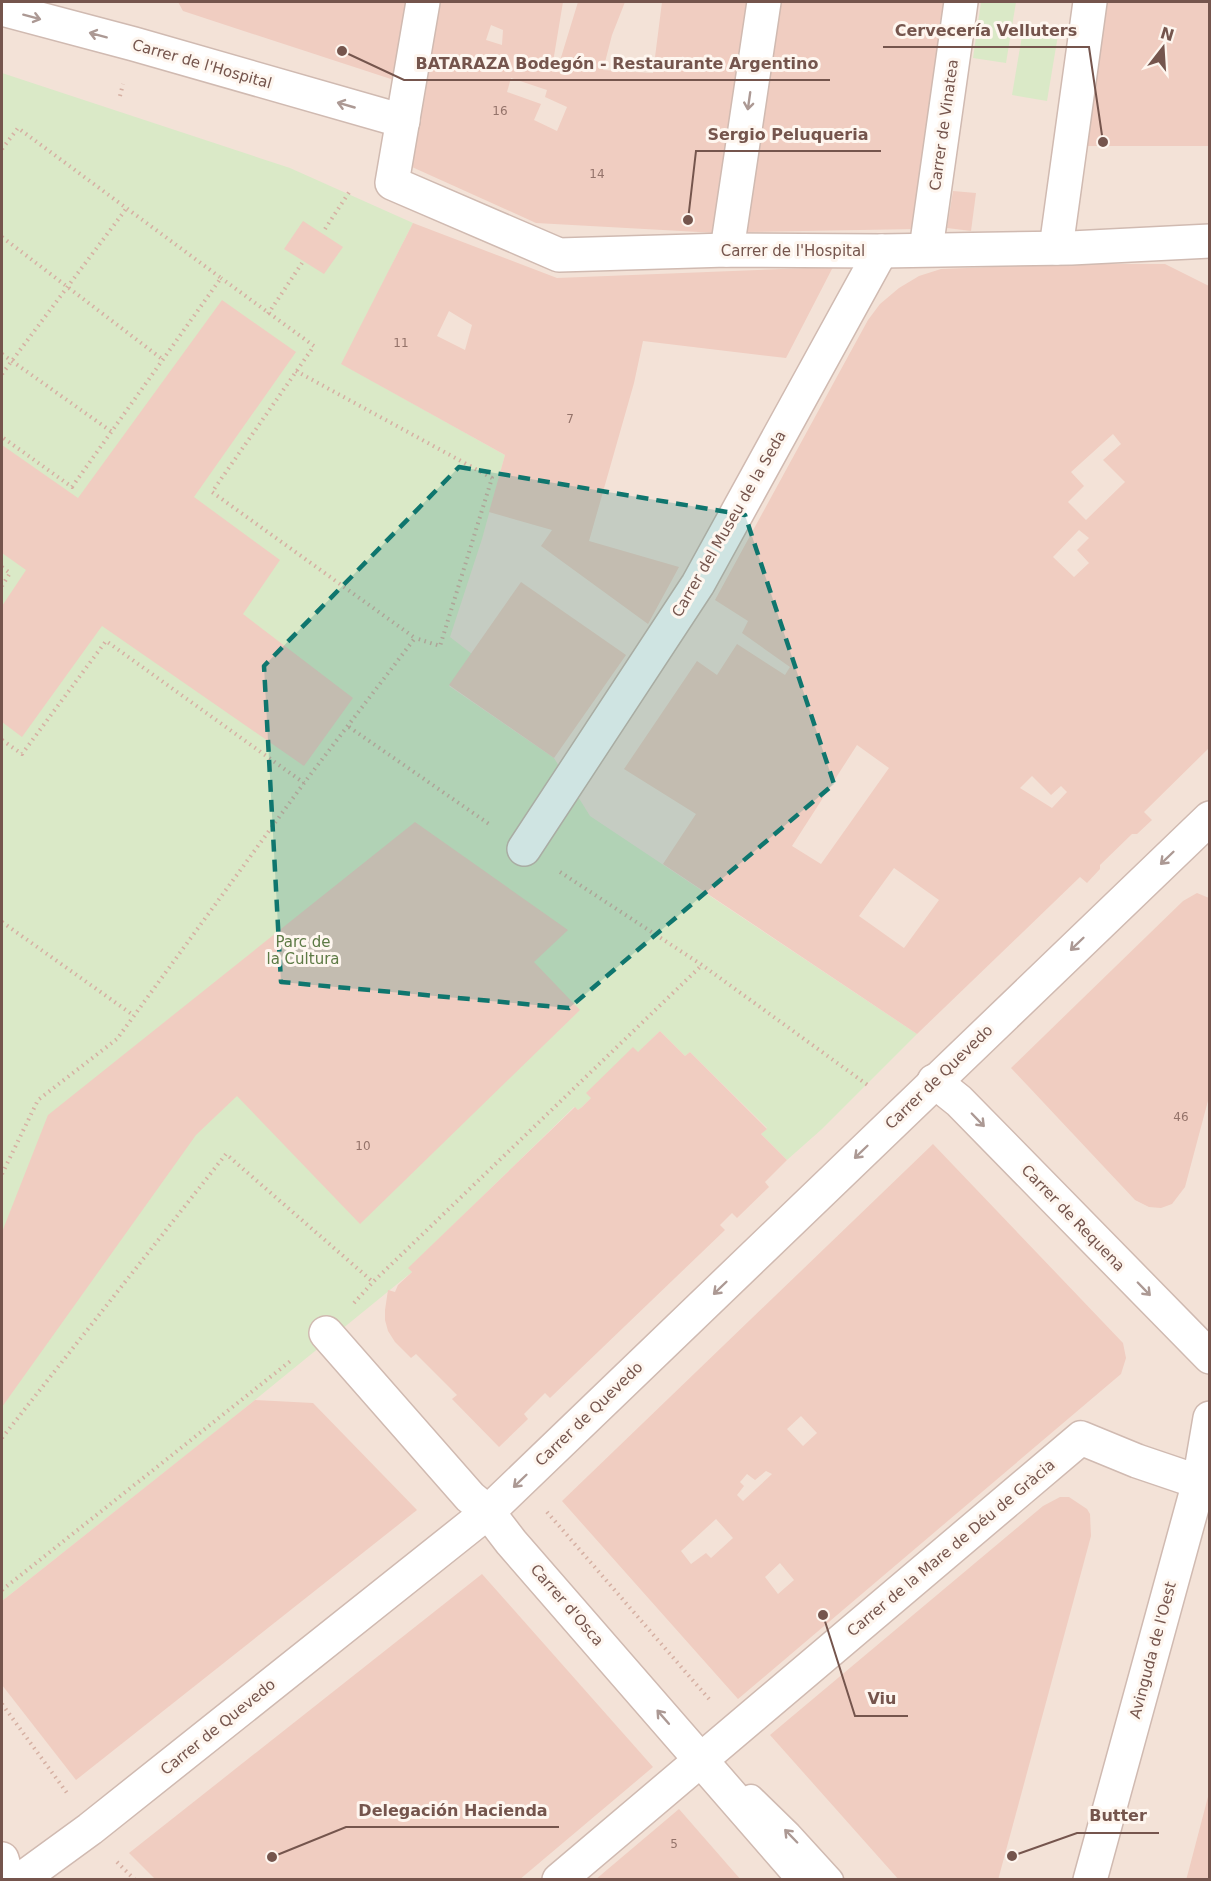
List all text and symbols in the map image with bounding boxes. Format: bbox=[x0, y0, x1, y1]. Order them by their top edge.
one-way arrow bbox=[22, 12, 41, 24]
callout: Cervecería Velluters bbox=[883, 13, 1089, 47]
north arrow bbox=[1133, 18, 1193, 78]
text: Cervecería Velluters bbox=[895, 21, 1077, 40]
text: N bbox=[1158, 23, 1176, 45]
one-way arrow bbox=[89, 29, 108, 40]
street label: Carrer de l'Hospital bbox=[130, 35, 274, 93]
callout: BATARAZA Bodegón - Restaurante Argentino bbox=[404, 46, 830, 80]
text: BATARAZA Bodegón - Restaurante Argentino bbox=[416, 54, 818, 73]
street label: Carrer de Vinatea bbox=[926, 58, 962, 192]
one-way arrow bbox=[744, 91, 755, 110]
one-way arrow bbox=[337, 99, 356, 110]
house number: 16 bbox=[492, 104, 508, 118]
callout: Sergio Peluqueria bbox=[696, 117, 881, 151]
text: Sergio Peluqueria bbox=[707, 125, 869, 144]
house number: 14 bbox=[589, 167, 605, 181]
street label: Carrer de l'Hospital bbox=[721, 242, 865, 260]
house number: 11 bbox=[393, 336, 409, 350]
house number: 7 bbox=[566, 412, 574, 426]
street label: Carrer del Museu de la Seda bbox=[668, 428, 790, 620]
one-way arrow bbox=[1160, 851, 1175, 866]
park label: Parc de la Cultura bbox=[266, 933, 340, 968]
one-way arrow bbox=[1070, 937, 1085, 952]
street label: Carrer de Quevedo bbox=[882, 1021, 996, 1133]
house number: 46 bbox=[1173, 1110, 1189, 1124]
one-way arrow bbox=[971, 1112, 985, 1127]
house number: 10 bbox=[355, 1139, 371, 1153]
one-way arrow bbox=[854, 1145, 869, 1159]
street label: Carrer de Requena bbox=[1018, 1161, 1128, 1275]
one-way arrow bbox=[713, 1280, 728, 1295]
one-way arrow bbox=[1136, 1282, 1151, 1297]
street label: Carrer de Quevedo bbox=[532, 1358, 646, 1470]
street label: Carrer de la Mare de Déu de Gràcia bbox=[843, 1456, 1059, 1640]
one-way arrow bbox=[512, 1474, 527, 1489]
street label: Carrer d'Osca bbox=[527, 1560, 607, 1650]
street label: Avinguda de l'Oest bbox=[1126, 1579, 1180, 1720]
street label: Carrer de Quevedo bbox=[157, 1675, 279, 1779]
callout: Viu bbox=[855, 1682, 908, 1716]
text: Viu bbox=[868, 1689, 896, 1708]
one-way arrow bbox=[656, 1709, 670, 1724]
callout: Delegación Hacienda bbox=[346, 1793, 559, 1827]
callout: Butter bbox=[1077, 1799, 1159, 1833]
text: Delegación Hacienda bbox=[358, 1801, 548, 1820]
text: Butter bbox=[1089, 1806, 1147, 1825]
one-way arrow bbox=[784, 1829, 798, 1844]
house number: 5 bbox=[670, 1837, 678, 1851]

